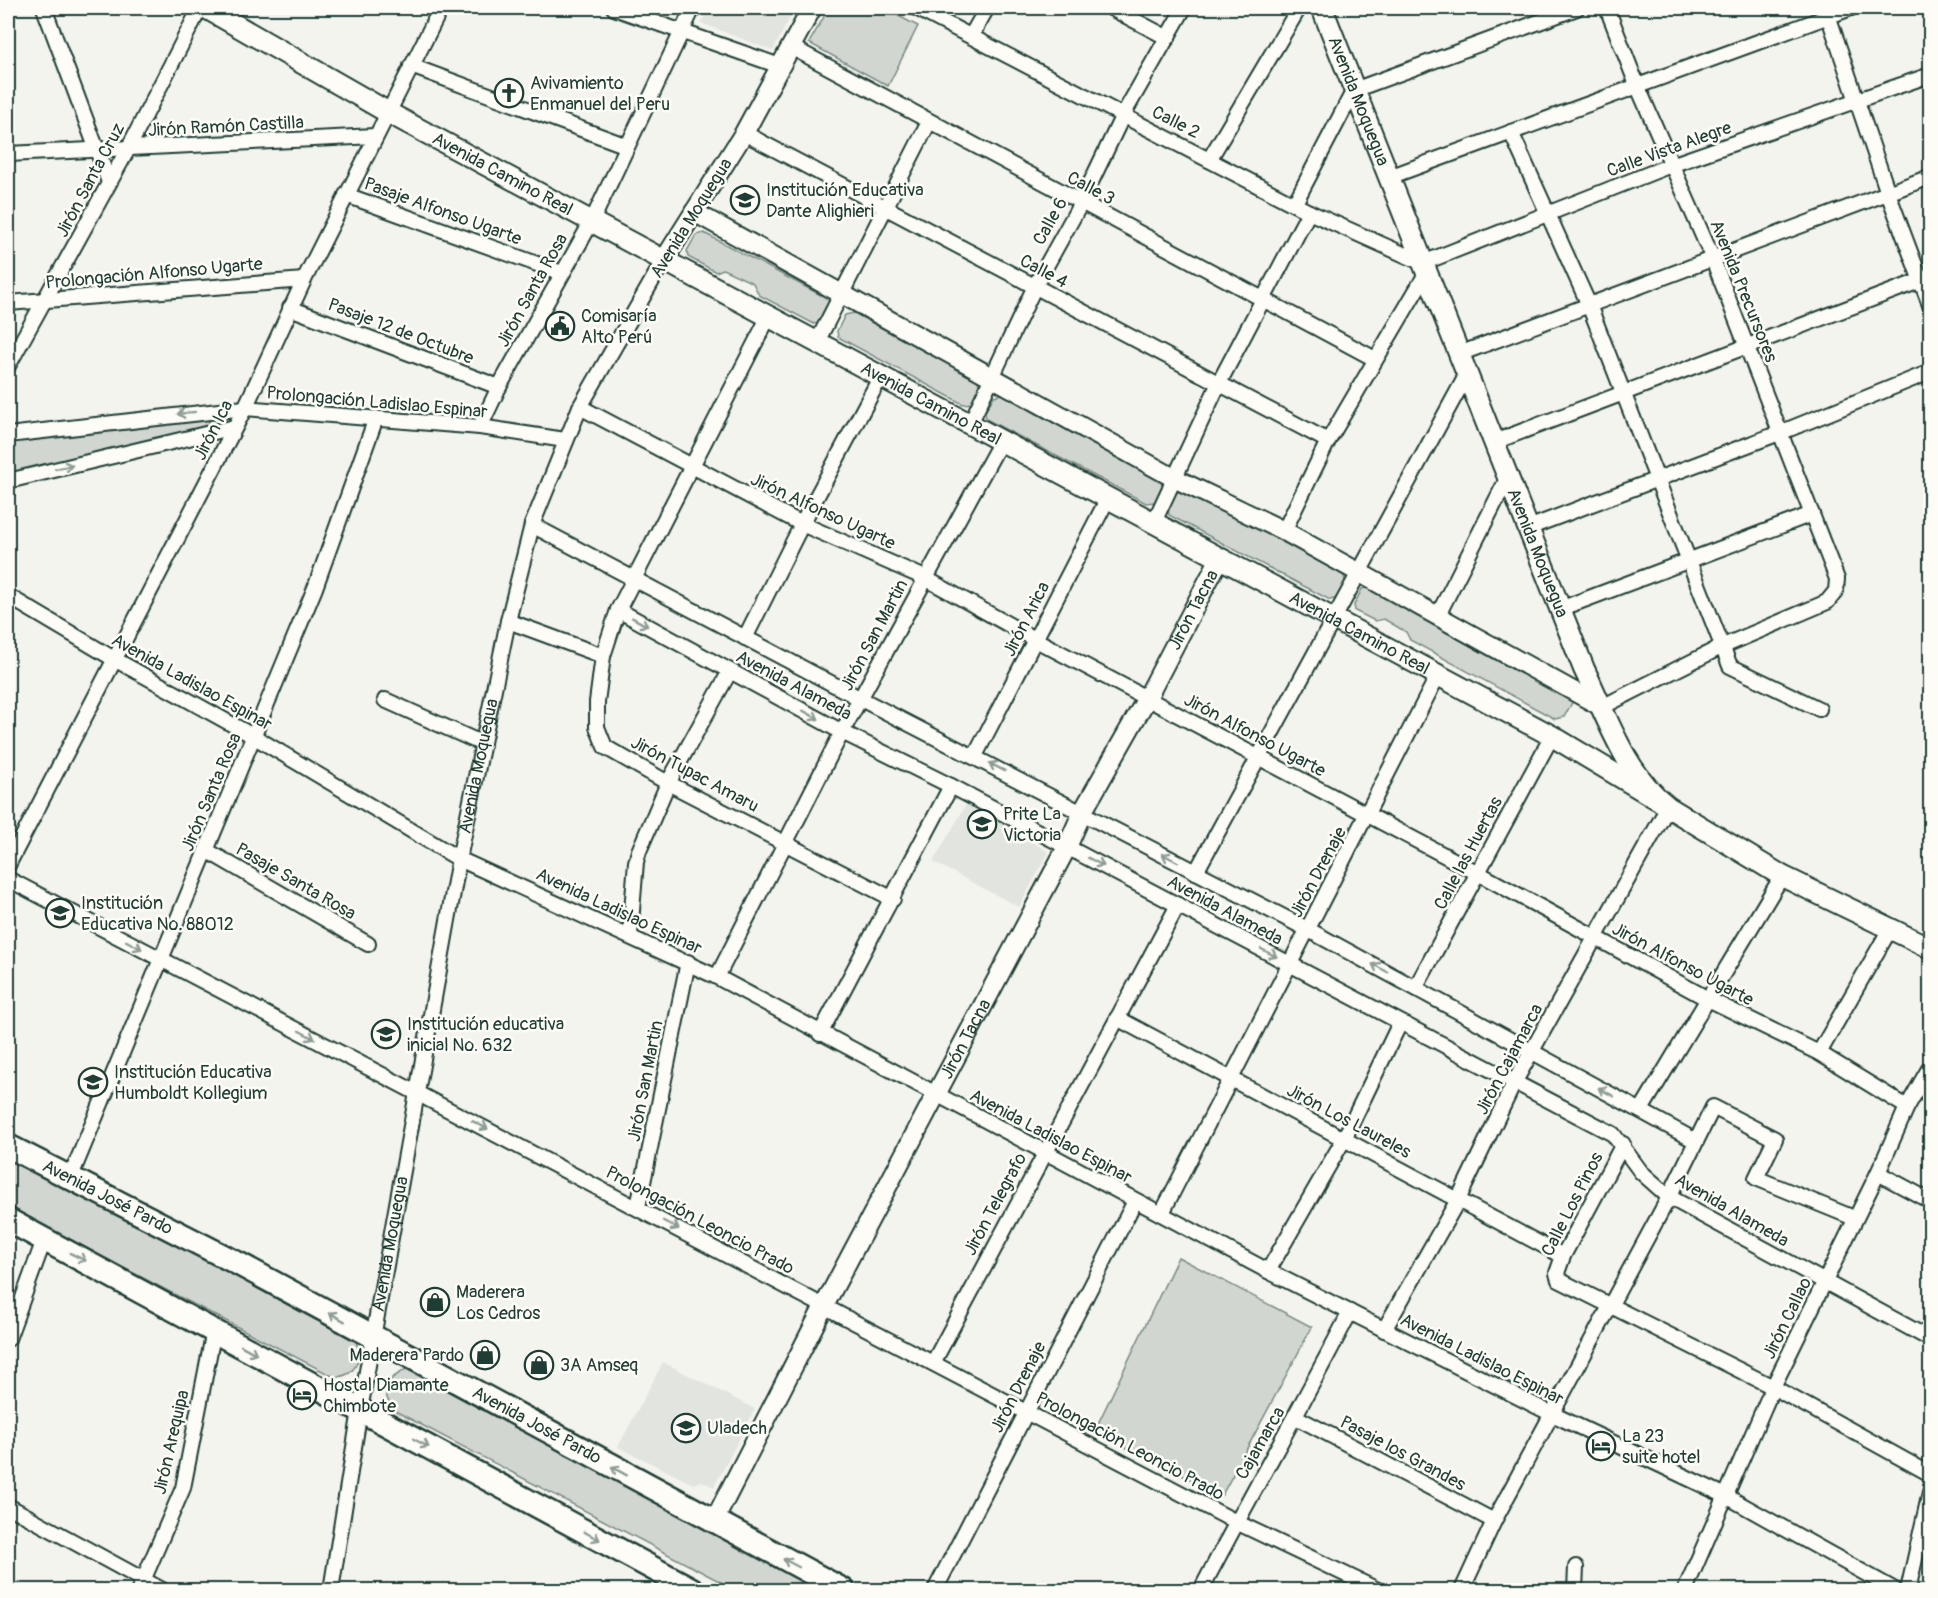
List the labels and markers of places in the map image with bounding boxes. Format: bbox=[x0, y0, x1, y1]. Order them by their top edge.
place label: Avivamiento Enmanuel del Peru bbox=[530, 72, 670, 116]
church icon: Avivamiento Enmanuel del Peru bbox=[493, 77, 525, 109]
place label: Institución Educativa Dante Alighieri bbox=[766, 179, 924, 223]
school or university icon: Institución Educativa Dante Alighieri bbox=[729, 184, 761, 216]
place label: Comisaría Alto Perú bbox=[581, 305, 657, 349]
public building icon: Comisaría Alto Perú bbox=[544, 310, 576, 342]
place label: Prite La Victoria bbox=[1003, 803, 1061, 847]
school or university icon: Prite La Victoria bbox=[966, 808, 998, 840]
place label: Institución Educativa No. 88012 bbox=[81, 892, 234, 936]
school or university icon: Institución Educativa No. 88012 bbox=[44, 897, 76, 929]
place label: Institución educativa inicial No. 632 bbox=[407, 1013, 564, 1057]
school or university icon: Institución educativa inicial No. 632 bbox=[370, 1018, 402, 1050]
place label: Institución Educativa Humboldt Kollegium bbox=[114, 1061, 272, 1105]
school or university icon: Institución Educativa Humboldt Kollegium bbox=[77, 1066, 109, 1098]
place label: Maderera Los Cedros bbox=[456, 1281, 540, 1325]
shop icon: Maderera Los Cedros bbox=[419, 1286, 451, 1318]
shop icon: Maderera Pardo bbox=[469, 1339, 501, 1371]
place label: Maderera Pardo bbox=[349, 1344, 464, 1367]
shop icon: 3A Amseq bbox=[523, 1349, 555, 1381]
place label: 3A Amseq bbox=[560, 1354, 639, 1377]
place label: Hostal Diamante Chimbote bbox=[323, 1374, 449, 1418]
hotel icon: Hostal Diamante Chimbote bbox=[286, 1379, 318, 1411]
school or university icon: Uladech bbox=[670, 1412, 702, 1444]
place label: Uladech bbox=[707, 1417, 767, 1440]
place label: La 23 suite hotel bbox=[1622, 1425, 1701, 1469]
hotel icon: La 23 suite hotel bbox=[1585, 1430, 1617, 1462]

